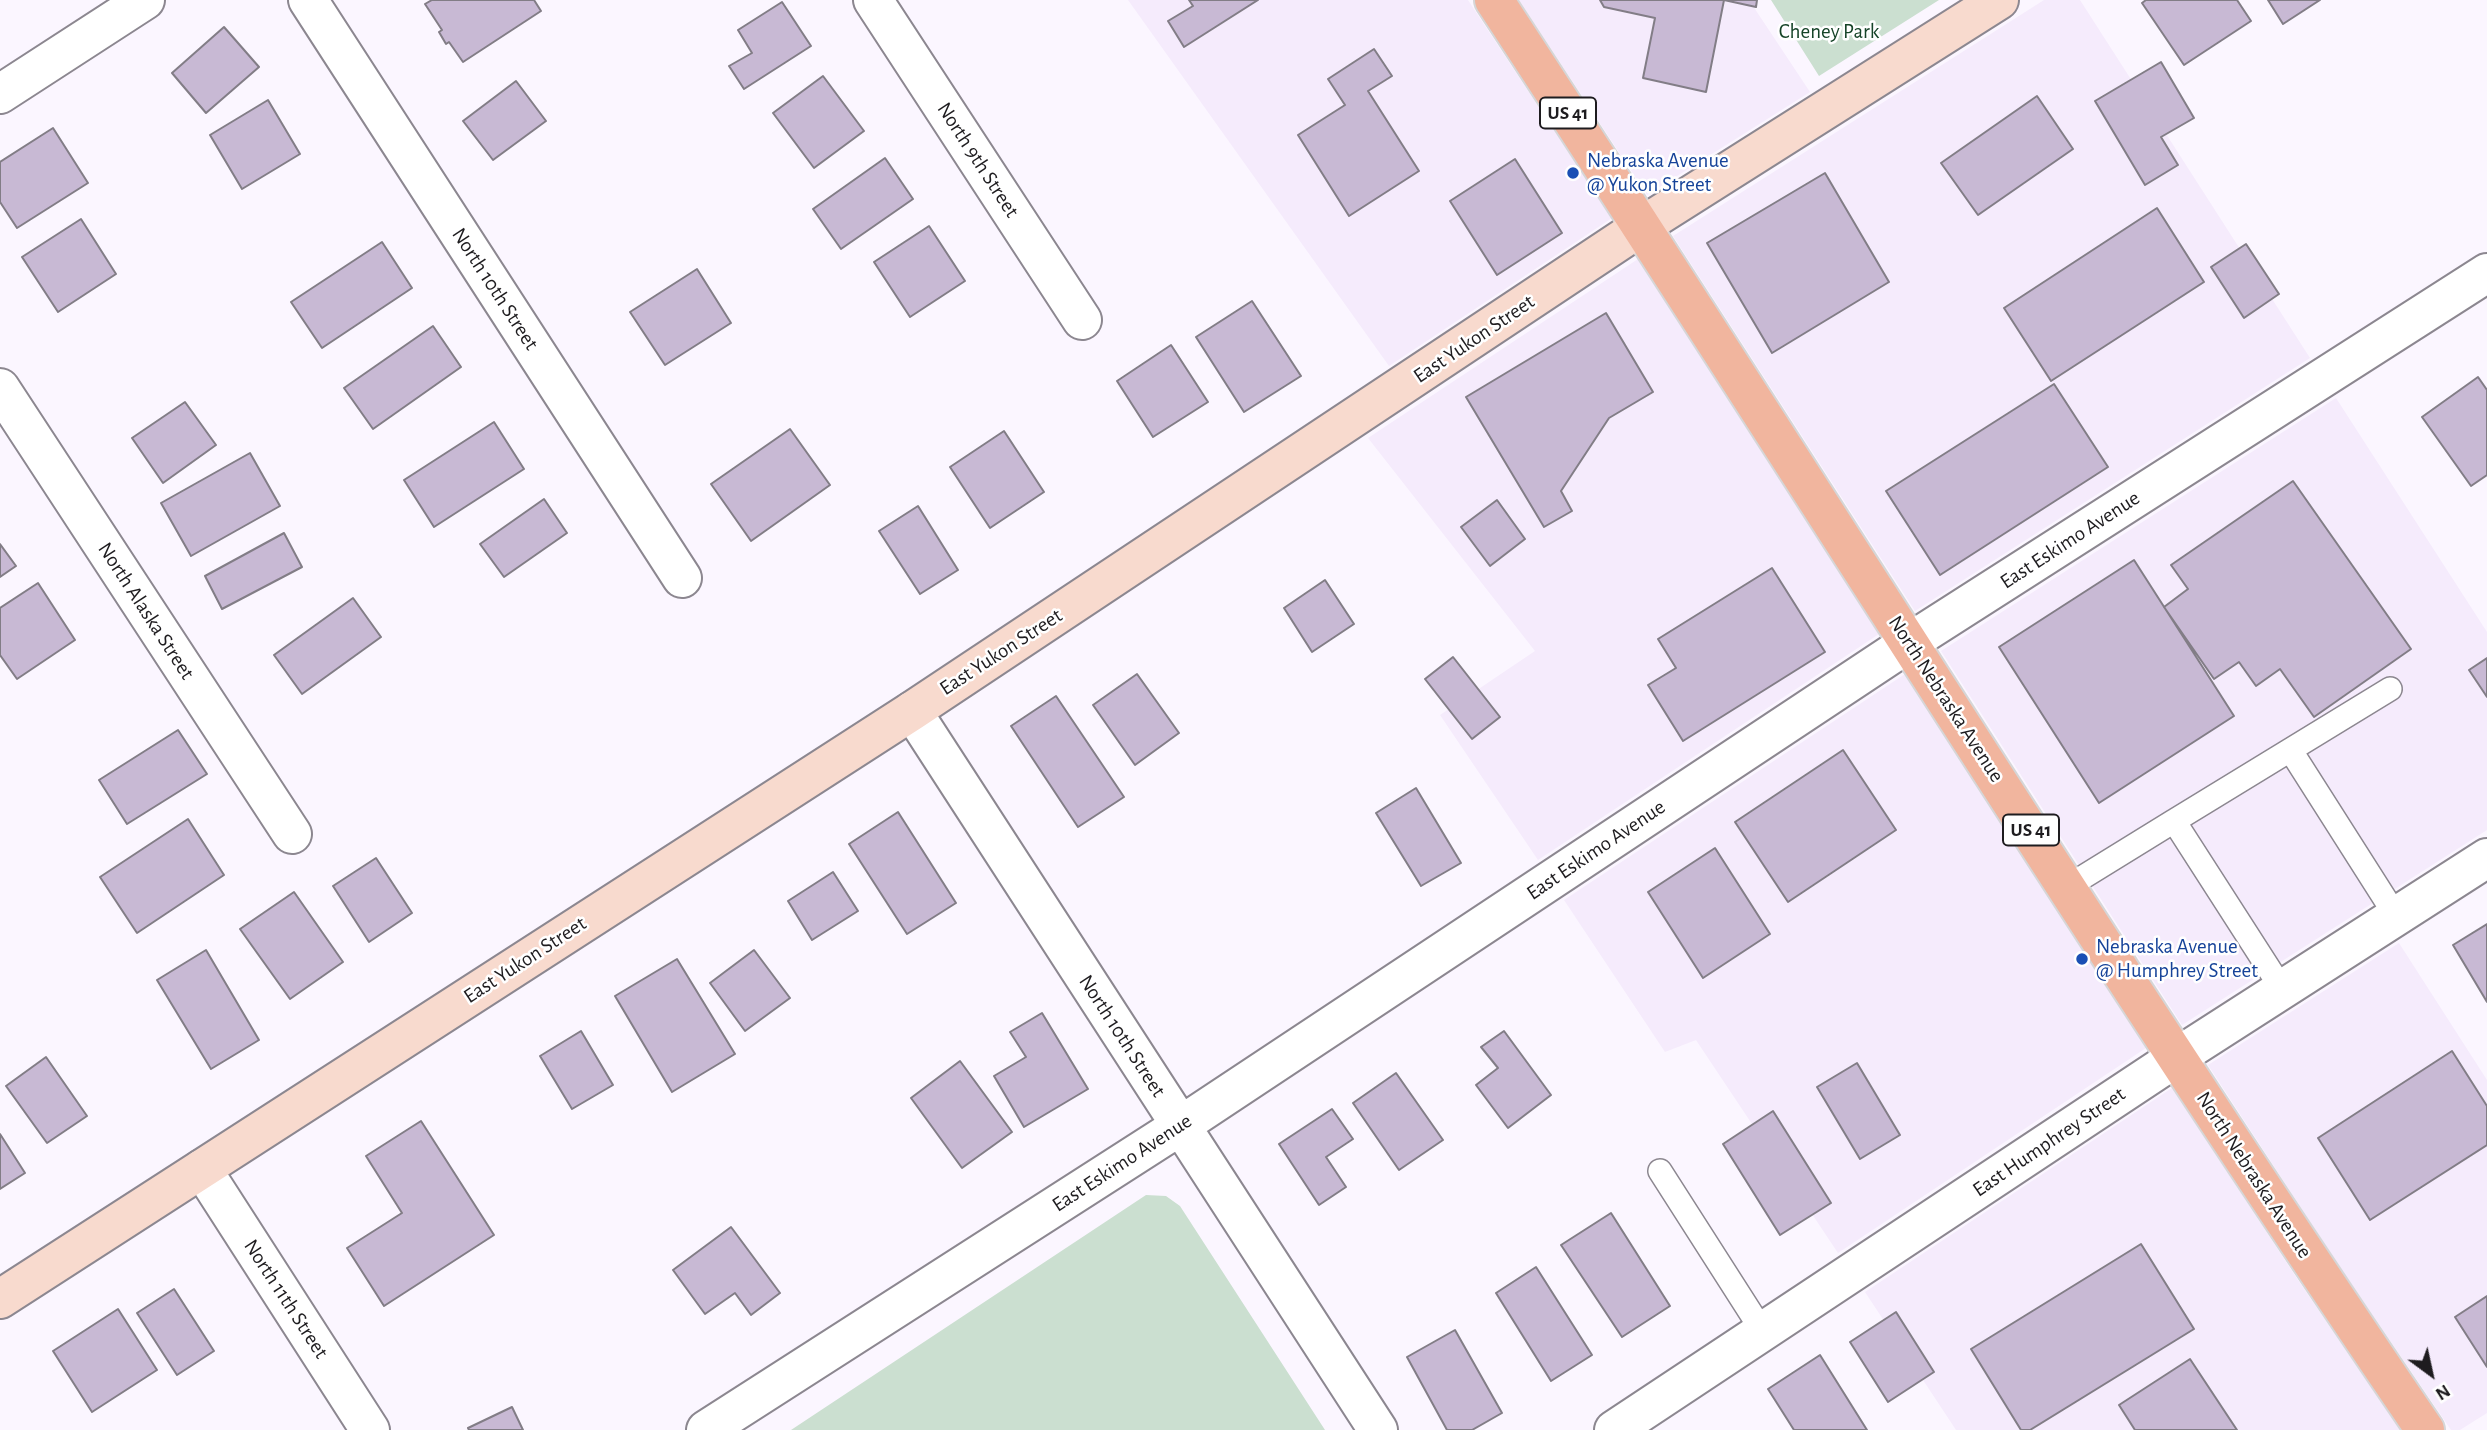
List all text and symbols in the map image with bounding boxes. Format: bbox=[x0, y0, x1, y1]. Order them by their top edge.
park label: Cheney Park bbox=[1779, 19, 1879, 45]
road number: US 41 bbox=[1540, 97, 1596, 128]
street label: North 9th Street bbox=[931, 98, 1025, 222]
place label: Nebraska Avenue @ Yukon Street bbox=[1587, 148, 1729, 198]
marker: Nebraska Avenue @ Yukon Street bbox=[1565, 165, 1581, 181]
street label: North 10th Street bbox=[446, 223, 544, 355]
street label: East Yukon Street bbox=[1409, 289, 1539, 389]
street label: East Eskimo Avenue bbox=[1995, 485, 2145, 595]
street label: North Alaska Street bbox=[92, 538, 200, 684]
street label: East Yukon Street bbox=[935, 603, 1067, 701]
street label: North Nebraska Avenue bbox=[1883, 611, 2009, 787]
street label: East Eskimo Avenue bbox=[1522, 794, 1670, 906]
road number: US 41 bbox=[2003, 814, 2059, 846]
street label: East Yukon Street bbox=[459, 911, 591, 1009]
place label: Nebraska Avenue @ Humphrey Street bbox=[2096, 934, 2258, 984]
marker: Nebraska Avenue @ Humphrey Street bbox=[2074, 951, 2090, 967]
street label: North 10th Street bbox=[1073, 970, 1171, 1102]
street label: East Humphrey Street bbox=[1968, 1082, 2130, 1202]
street label: North Nebraska Avenue bbox=[2191, 1087, 2317, 1263]
street label: East Eskimo Avenue bbox=[1047, 1108, 1197, 1218]
street label: North 11th Street bbox=[238, 1235, 334, 1363]
north arrow bbox=[2396, 1339, 2466, 1409]
text: N bbox=[2432, 1380, 2453, 1404]

